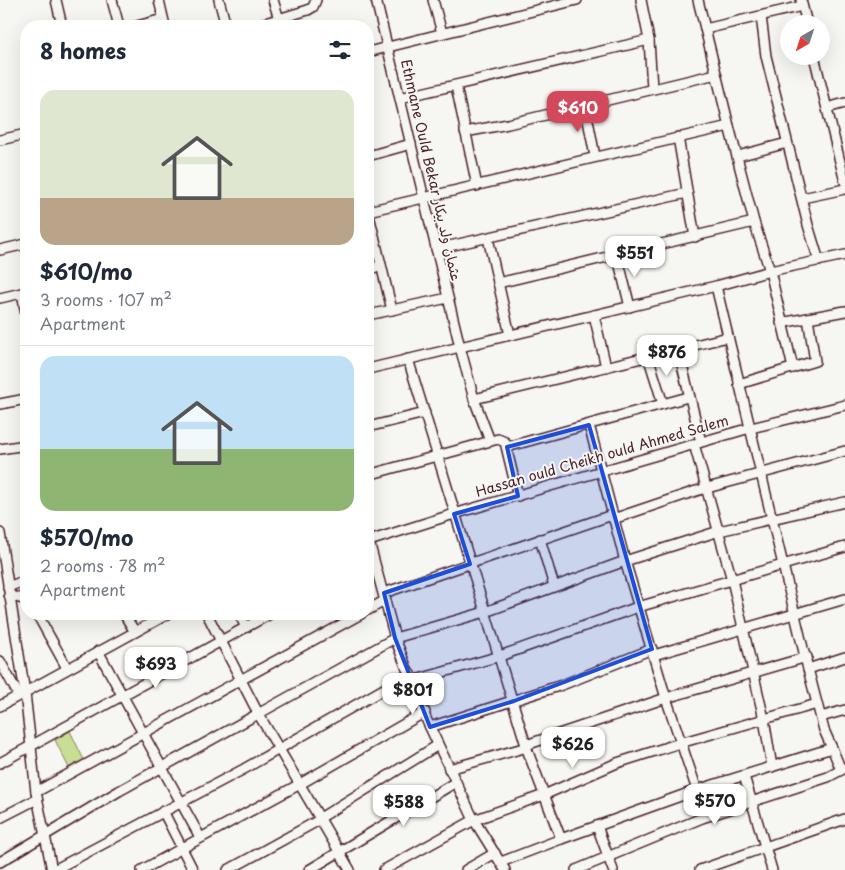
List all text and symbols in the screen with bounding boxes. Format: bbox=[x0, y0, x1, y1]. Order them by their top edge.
north arrow bbox=[780, 15, 830, 65]
map controls bbox=[780, 15, 830, 65]
text: 8 homes bbox=[40, 34, 126, 66]
icon: filters bbox=[326, 36, 354, 64]
street label: Ethmane Ould Bekar عثمان ولد بيكار bbox=[396, 57, 467, 283]
pin: $610 bbox=[548, 90, 608, 133]
text: $610 bbox=[558, 95, 598, 119]
icon: home bbox=[152, 123, 242, 213]
pin: $551 bbox=[605, 236, 665, 278]
text: $551 bbox=[616, 240, 654, 264]
text: $610/mo bbox=[40, 255, 132, 287]
text: 3 rooms · 107 m² bbox=[40, 287, 172, 311]
text: Apartment bbox=[40, 311, 125, 335]
pin: $876 bbox=[637, 334, 697, 377]
text: $876 bbox=[648, 339, 686, 363]
icon: home bbox=[152, 388, 242, 478]
street label: Hassan ould Cheikh ould Ahmed Salem bbox=[473, 409, 731, 502]
text: $570/mo bbox=[40, 521, 133, 553]
text: 2 rooms · 78 m² bbox=[40, 553, 166, 577]
text: Apartment bbox=[40, 577, 125, 601]
pin: $693 bbox=[126, 646, 186, 689]
text: $693 bbox=[136, 651, 177, 675]
pin: $801 bbox=[383, 672, 443, 715]
text: $801 bbox=[393, 677, 433, 701]
pin: $626 bbox=[543, 726, 603, 769]
text: $626 bbox=[552, 731, 594, 755]
pin: $588 bbox=[374, 784, 434, 827]
pin: $570 bbox=[685, 784, 745, 826]
text: $570 bbox=[694, 788, 736, 812]
text: $588 bbox=[384, 789, 424, 813]

